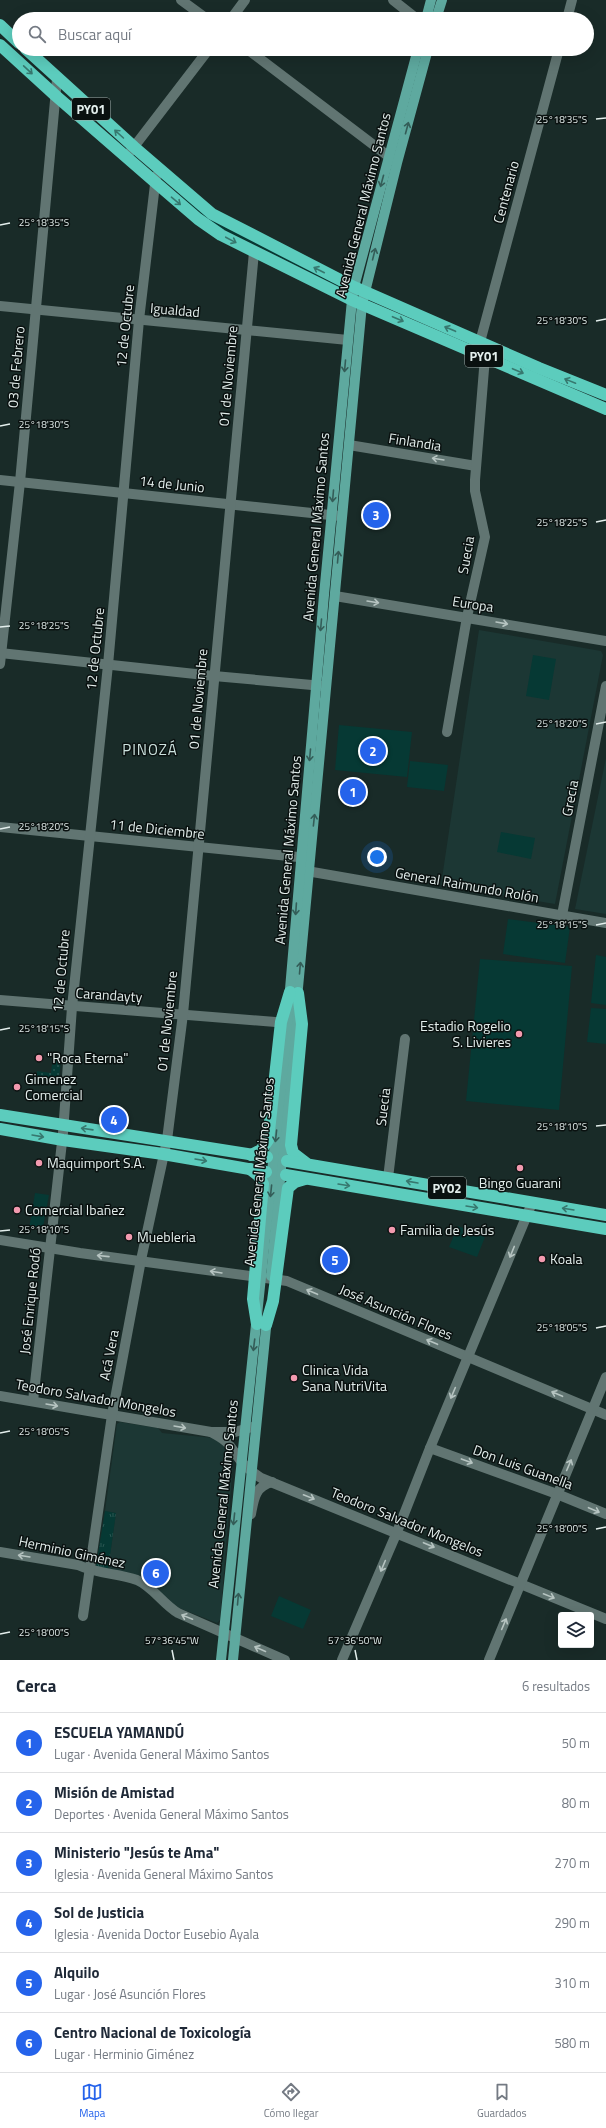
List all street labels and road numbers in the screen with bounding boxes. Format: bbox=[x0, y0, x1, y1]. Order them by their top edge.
road number: PY01 bbox=[72, 98, 110, 120]
street label: Avenida General Máximo Santos bbox=[329, 110, 396, 299]
street label: Centenario bbox=[487, 158, 524, 225]
street label: 12 de Octubre bbox=[110, 283, 139, 368]
street label: Igualdad bbox=[149, 297, 201, 322]
street label: 03 de Febrero bbox=[1, 325, 30, 409]
street label: 01 de Noviembre bbox=[213, 325, 242, 427]
road number: PY01 bbox=[465, 345, 503, 367]
street label: Finlandia bbox=[387, 427, 443, 456]
street label: Avenida General Máximo Santos bbox=[297, 432, 334, 622]
street label: 14 de Junio bbox=[138, 470, 206, 497]
street label: Suecia bbox=[452, 534, 479, 576]
street label: Europa bbox=[451, 590, 495, 617]
street label: 12 de Octubre bbox=[80, 606, 109, 691]
street label: 01 de Noviembre bbox=[183, 648, 212, 750]
street label: Avenida General Máximo Santos bbox=[269, 755, 306, 945]
street label: Grecia bbox=[556, 778, 583, 818]
street label: 11 de Diciembre bbox=[108, 813, 206, 844]
street label: General Raimundo Rolón bbox=[394, 862, 541, 908]
street label: 12 de Octubre bbox=[46, 929, 75, 1013]
street label: 01 de Noviembre bbox=[151, 970, 182, 1072]
street label: Carandayty bbox=[75, 982, 143, 1007]
street label: Avenida General Máximo Santos bbox=[238, 1077, 279, 1267]
street label: Suecia bbox=[370, 1087, 395, 1127]
road number: PY02 bbox=[428, 1177, 466, 1199]
street label: José Enrique Rodó bbox=[13, 1247, 46, 1355]
street label: José Asunción Flores bbox=[336, 1278, 456, 1345]
street label: Acá Vera bbox=[93, 1328, 124, 1382]
street label: Teodoro Salvador Mongelos bbox=[14, 1373, 178, 1422]
street label: Avenida General Máximo Santos bbox=[202, 1399, 243, 1589]
street label: Don Luis Guanella bbox=[470, 1439, 576, 1494]
street label: Teodoro Salvador Mongelos bbox=[328, 1481, 487, 1562]
street label: Herminio Giménez bbox=[17, 1530, 127, 1573]

